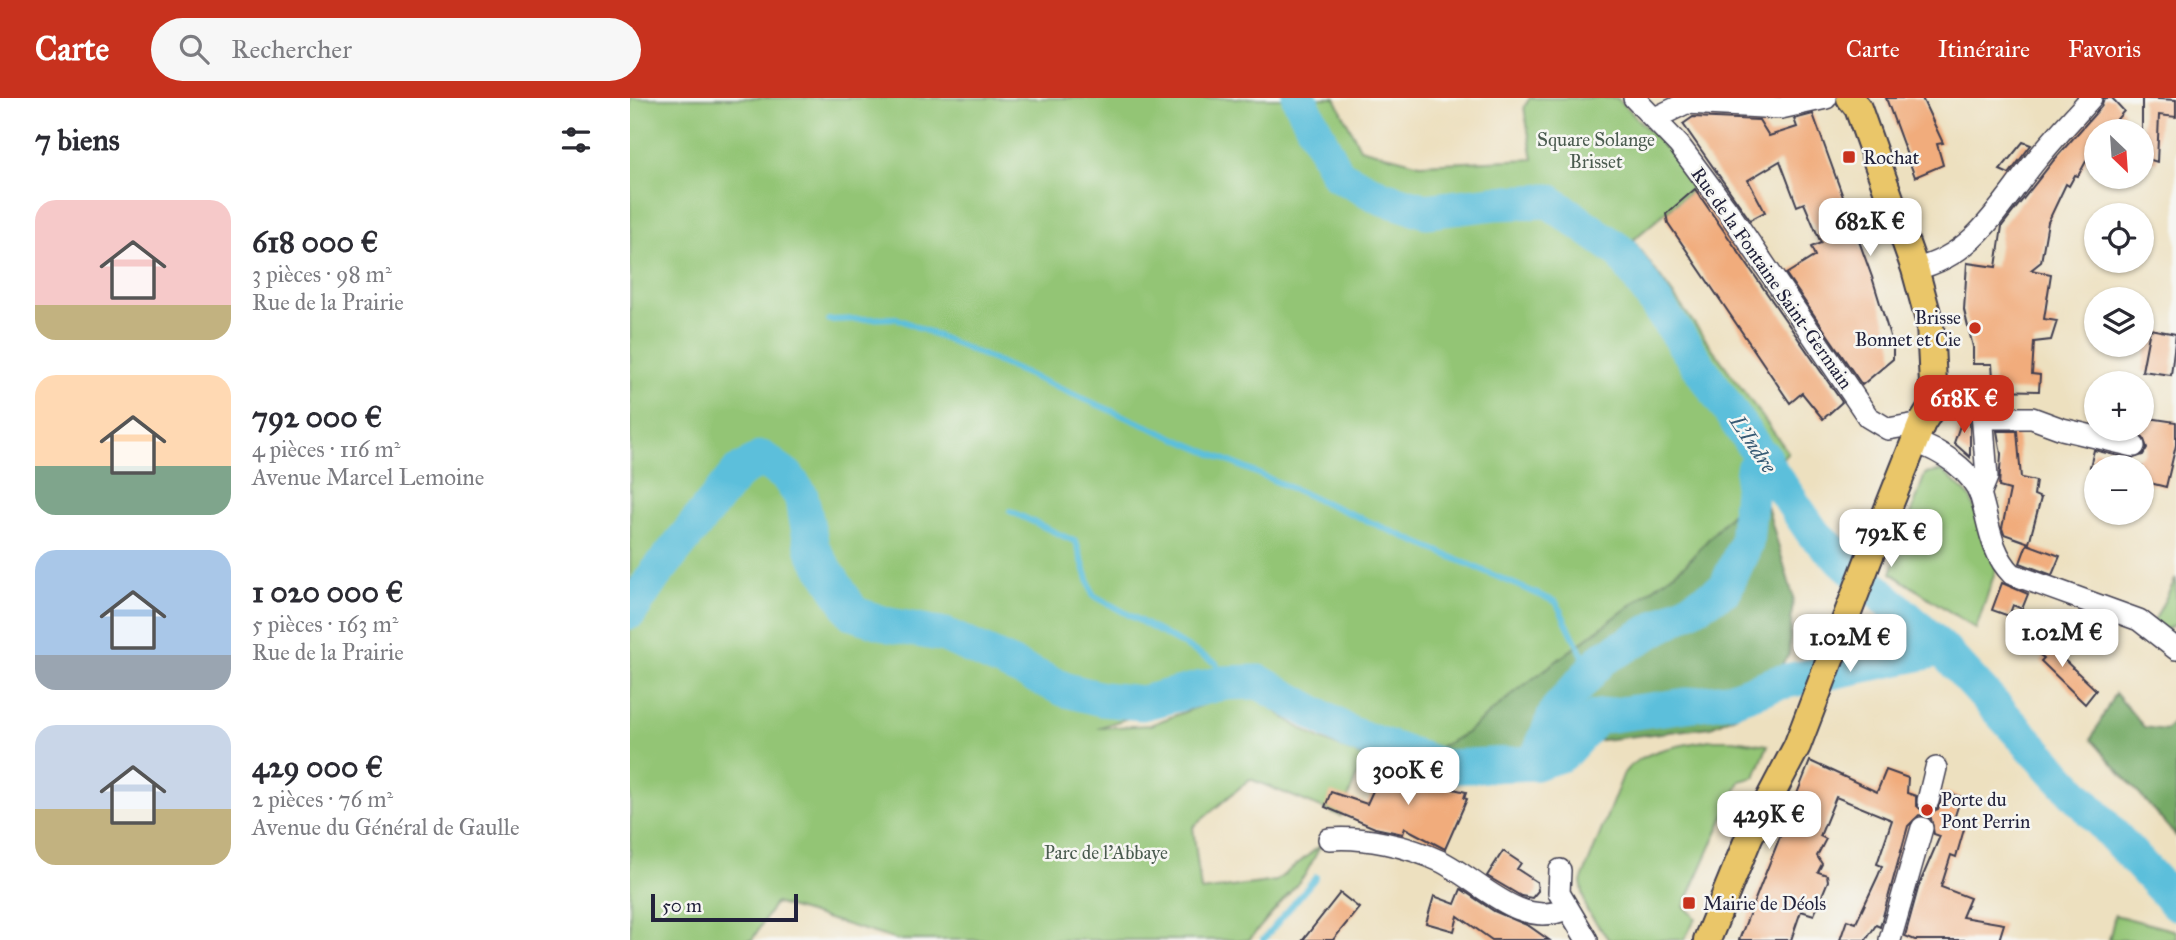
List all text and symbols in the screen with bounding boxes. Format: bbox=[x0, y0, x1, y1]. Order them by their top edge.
search box bbox=[151, 18, 641, 81]
text: Carte bbox=[35, 29, 109, 69]
icon: search bbox=[175, 30, 213, 68]
text: Rechercher bbox=[231, 33, 352, 65]
text: Carte bbox=[1846, 34, 1900, 64]
text: Itinéraire bbox=[1938, 34, 2030, 64]
text: Favoris bbox=[2068, 34, 2141, 64]
north arrow bbox=[2084, 119, 2154, 189]
map controls bbox=[2084, 119, 2154, 525]
icon: filters bbox=[557, 121, 595, 159]
text: 7 biens bbox=[35, 122, 120, 158]
park label: Square Solange Brisset bbox=[1537, 128, 1655, 173]
place label: Rochat bbox=[1863, 146, 1920, 169]
marker: Rochat bbox=[1841, 149, 1857, 165]
street label: Rue de la Fontaine Saint-Germain bbox=[1686, 163, 1858, 393]
pin: 682K € bbox=[1813, 198, 1927, 258]
button: locate bbox=[2084, 203, 2154, 273]
text: 682K € bbox=[1835, 207, 1905, 235]
text: 618 000 € bbox=[252, 224, 379, 260]
icon: home bbox=[91, 228, 175, 312]
text: 3 pièces · 98 m² bbox=[252, 260, 392, 288]
button: layers bbox=[2084, 287, 2154, 357]
text: Rue de la Prairie bbox=[252, 288, 404, 316]
place label: Brisse Bonnet et Cie bbox=[1855, 306, 1961, 351]
marker: Brisse Bonnet et Cie bbox=[1967, 320, 1983, 336]
button: + bbox=[2084, 371, 2154, 441]
pin: 618K € bbox=[1907, 376, 2021, 435]
text: 618K € bbox=[1930, 384, 1998, 412]
text: 792 000 € bbox=[252, 399, 382, 435]
icon: home bbox=[91, 403, 175, 487]
water label: L'Indre bbox=[1724, 409, 1782, 479]
text: 4 pièces · 116 m² bbox=[252, 435, 401, 463]
button: − bbox=[2084, 455, 2154, 525]
text: Avenue Marcel Lemoine bbox=[252, 463, 484, 491]
pin: 792K € bbox=[1834, 510, 1948, 569]
text: 792K € bbox=[1855, 518, 1927, 546]
text: 1 020 000 € bbox=[252, 574, 404, 610]
icon: home bbox=[91, 578, 175, 662]
text: 5 pièces · 163 m² bbox=[252, 610, 399, 638]
pin: 1.02M € bbox=[1997, 610, 2127, 669]
pin: 1.02M € bbox=[1785, 614, 1915, 674]
text: 1.02M € bbox=[2021, 618, 2103, 646]
text: 1.02M € bbox=[1809, 623, 1891, 651]
text: Rue de la Prairie bbox=[252, 638, 404, 666]
pin: 300K € bbox=[1351, 748, 1465, 807]
text: 429 000 € bbox=[252, 749, 383, 785]
icon: home bbox=[91, 753, 175, 837]
text: 300K € bbox=[1372, 756, 1444, 784]
text: 2 pièces · 76 m² bbox=[252, 785, 393, 813]
place label: Porte du Pont Perrin bbox=[1941, 788, 2030, 833]
pin: 429K € bbox=[1712, 792, 1826, 851]
text: 429K € bbox=[1733, 800, 1805, 828]
marker: Porte du Pont Perrin bbox=[1919, 802, 1935, 818]
text: Avenue du Général de Gaulle bbox=[252, 813, 520, 841]
park label: Parc de l'Abbaye bbox=[1044, 841, 1168, 864]
scale bar bbox=[651, 891, 798, 923]
place label: Mairie de Déols bbox=[1703, 892, 1826, 915]
text: 50 m bbox=[662, 894, 702, 917]
marker: Mairie de Déols bbox=[1681, 895, 1697, 911]

